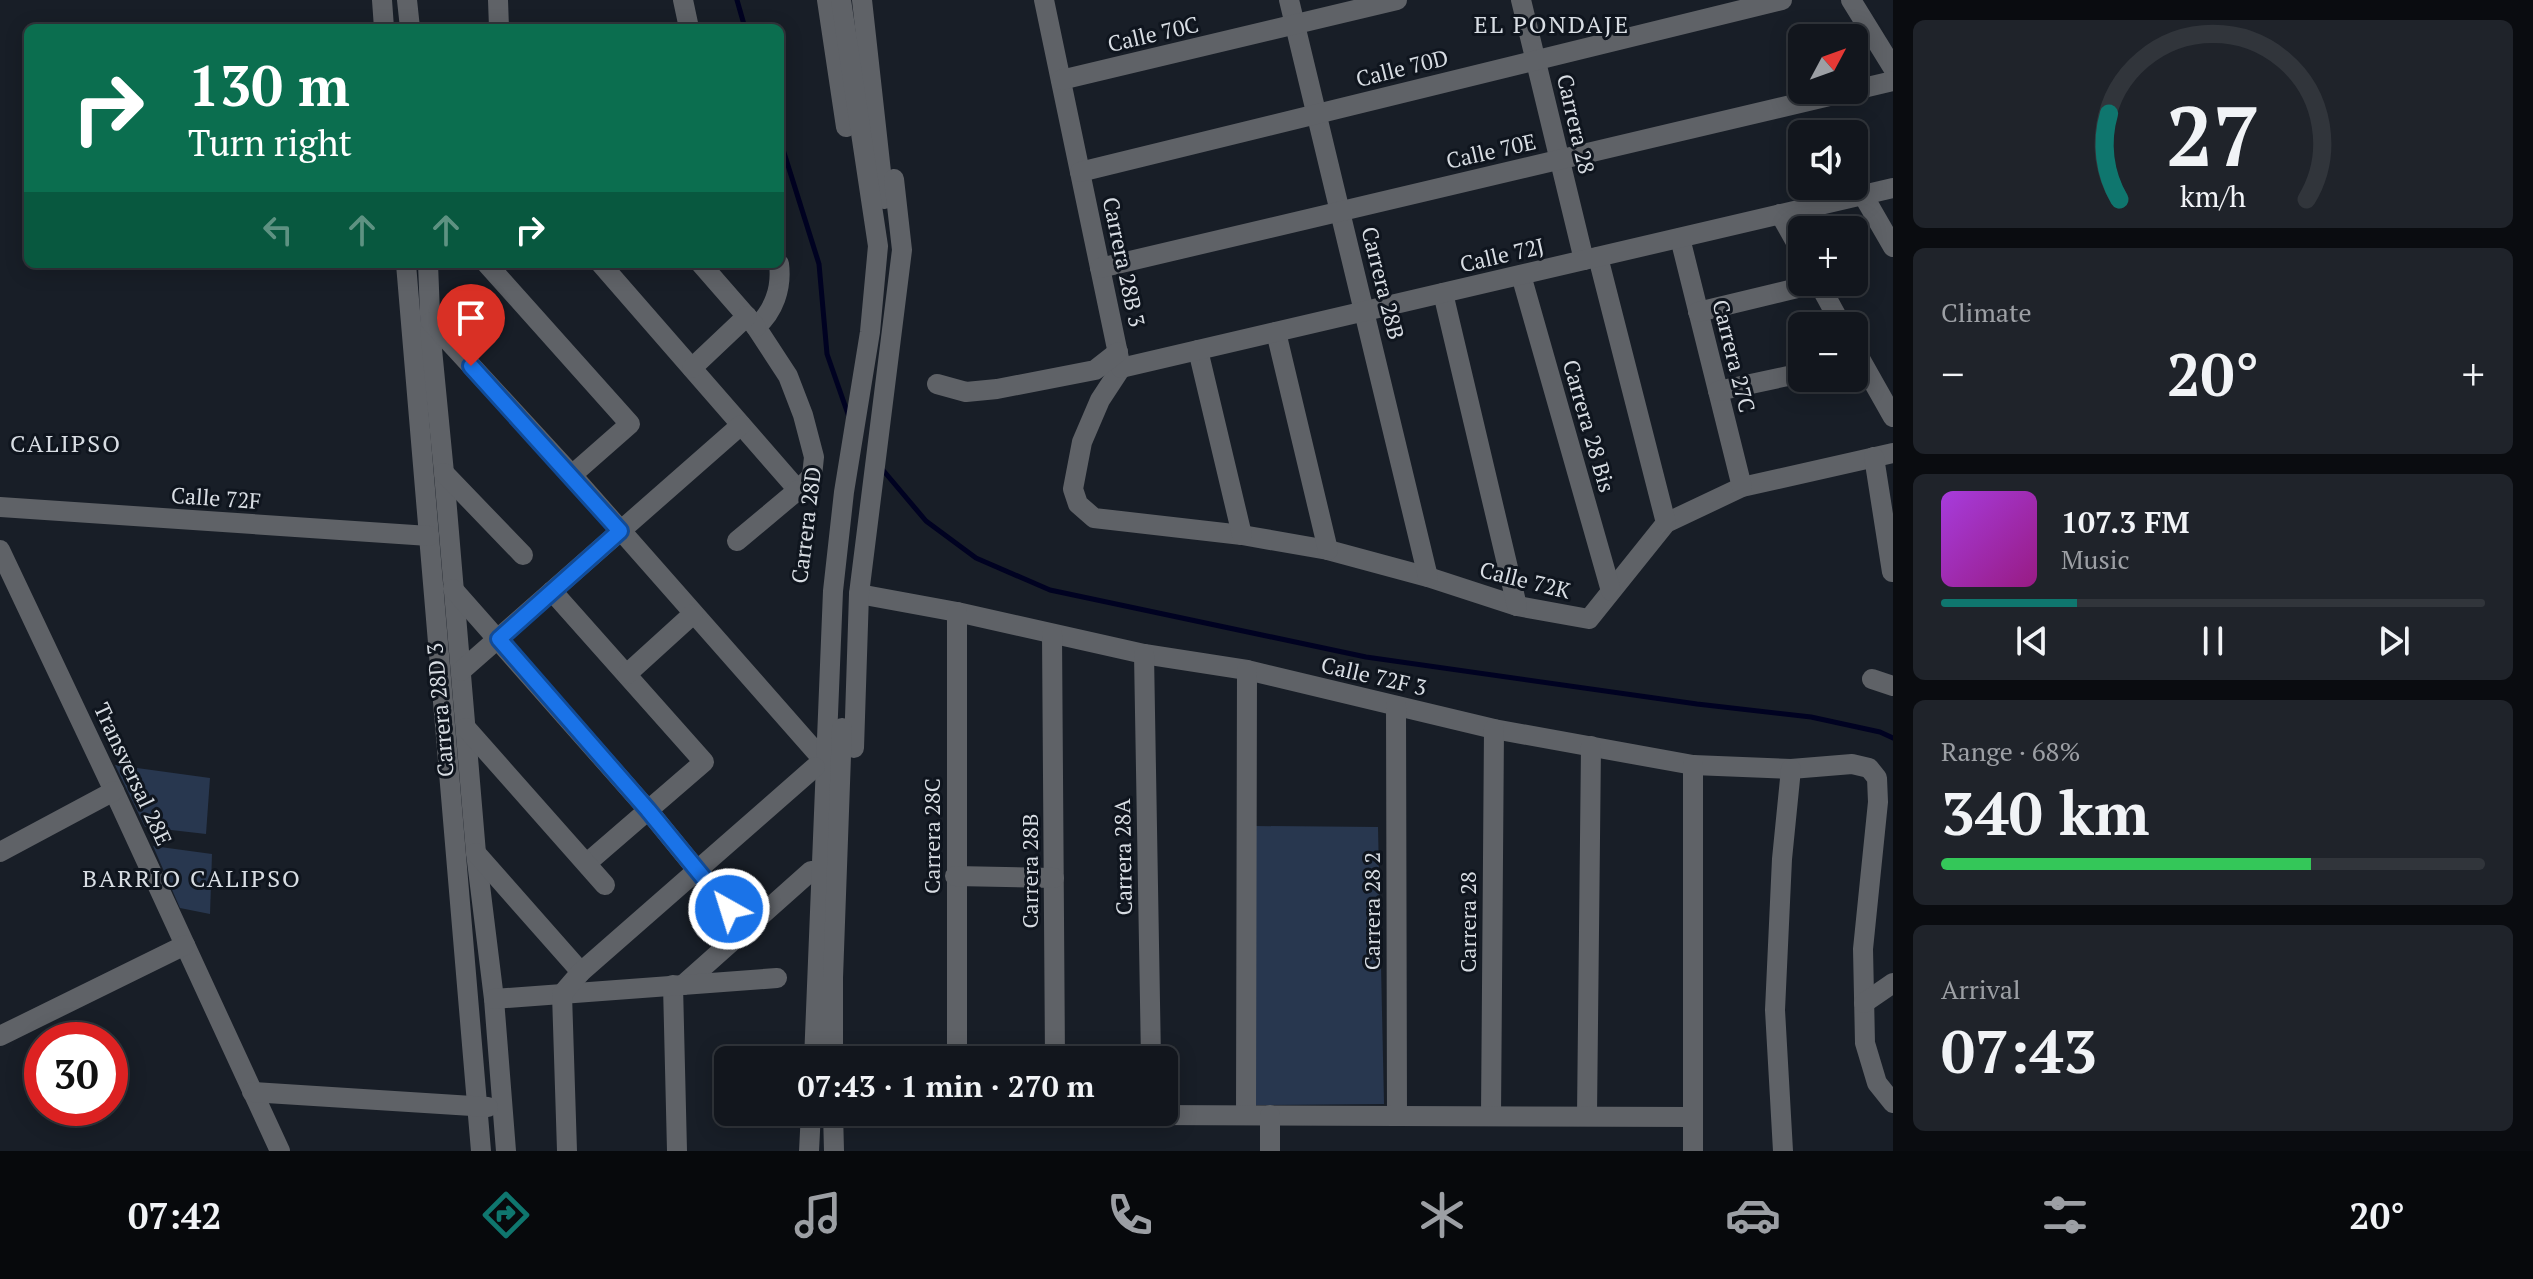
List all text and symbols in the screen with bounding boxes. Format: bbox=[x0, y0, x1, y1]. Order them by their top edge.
district label: EL PONDAJE bbox=[1474, 8, 1630, 40]
street label: Calle 70C bbox=[1105, 9, 1201, 58]
north arrow bbox=[1788, 24, 1868, 104]
map controls bbox=[1788, 24, 1868, 392]
street label: Calle 70D bbox=[1353, 42, 1451, 93]
text: 130 m bbox=[188, 48, 350, 122]
icon: right bbox=[56, 56, 160, 160]
street label: Carrera 28 bbox=[1551, 71, 1602, 177]
text: 27 bbox=[2166, 80, 2260, 190]
text: Turn right bbox=[188, 119, 352, 166]
button: sound bbox=[1788, 120, 1868, 200]
street label: Calle 70E bbox=[1443, 126, 1539, 175]
text: km/h bbox=[2180, 177, 2246, 215]
street label: Carrera 28B 3 bbox=[1097, 194, 1152, 330]
icon: left bbox=[256, 208, 300, 252]
icon: ahead bbox=[340, 208, 384, 252]
icon: ahead bbox=[424, 208, 468, 252]
icon: right bbox=[508, 208, 552, 252]
button: + bbox=[1788, 216, 1868, 296]
street label: Carrera 28B bbox=[1355, 224, 1411, 342]
street label: Calle 72J bbox=[1457, 231, 1547, 278]
pin bbox=[437, 284, 505, 366]
text: Climate bbox=[1941, 295, 2032, 329]
icon: arrive bbox=[449, 296, 493, 340]
street label: Carrera 27C bbox=[1706, 297, 1762, 415]
button: − bbox=[1788, 312, 1868, 392]
text: 20° bbox=[2167, 334, 2259, 413]
text: − bbox=[1941, 344, 1964, 403]
text: + bbox=[2462, 344, 2485, 403]
street label: Carrera 28 Bis bbox=[1557, 356, 1622, 496]
district label: CALIPSO bbox=[10, 427, 122, 459]
street label: Carrera 28D bbox=[784, 465, 827, 585]
street label: Calle 72F bbox=[170, 480, 262, 515]
text: 107.3 FM bbox=[2061, 502, 2189, 542]
text: Music bbox=[2061, 542, 2130, 576]
street label: Calle 72K bbox=[1477, 554, 1574, 605]
icon: previous bbox=[2010, 619, 2054, 663]
icon: pause bbox=[2191, 619, 2235, 663]
icon: next bbox=[2372, 619, 2416, 663]
street label: Carrera 28D 3 bbox=[419, 642, 460, 778]
street label: Calle 72F 3 bbox=[1319, 649, 1430, 702]
street label: Transversal 28E bbox=[88, 698, 179, 850]
text: Range · 68% bbox=[1941, 734, 2080, 768]
text: 340 km bbox=[1941, 773, 2149, 852]
street label: Carrera 28C bbox=[917, 778, 946, 894]
street label: Carrera 28A bbox=[1107, 797, 1138, 916]
street label: Carrera 28B bbox=[1015, 813, 1044, 929]
street label: Carrera 28 2 bbox=[1357, 852, 1386, 970]
district label: BARRIO CALIPSO bbox=[82, 862, 302, 894]
position arrow bbox=[687, 867, 771, 951]
street label: Carrera 28 bbox=[1453, 871, 1482, 973]
text: Arrival bbox=[1941, 972, 2021, 1006]
text: 07:43 bbox=[1941, 1011, 2097, 1090]
speed limit sign: 30 bbox=[24, 1022, 128, 1126]
text: 07:43 · 1 min · 270 m bbox=[798, 1066, 1094, 1106]
icon: directions bbox=[478, 1187, 534, 1243]
icon: music bbox=[790, 1187, 846, 1243]
icon: phone bbox=[1102, 1187, 1158, 1243]
icon: climate bbox=[1414, 1187, 1470, 1243]
icon: car bbox=[1725, 1187, 1781, 1243]
icon: filters bbox=[2037, 1187, 2093, 1243]
text: 07:42 bbox=[128, 1192, 222, 1239]
text: 20° bbox=[2349, 1192, 2405, 1239]

